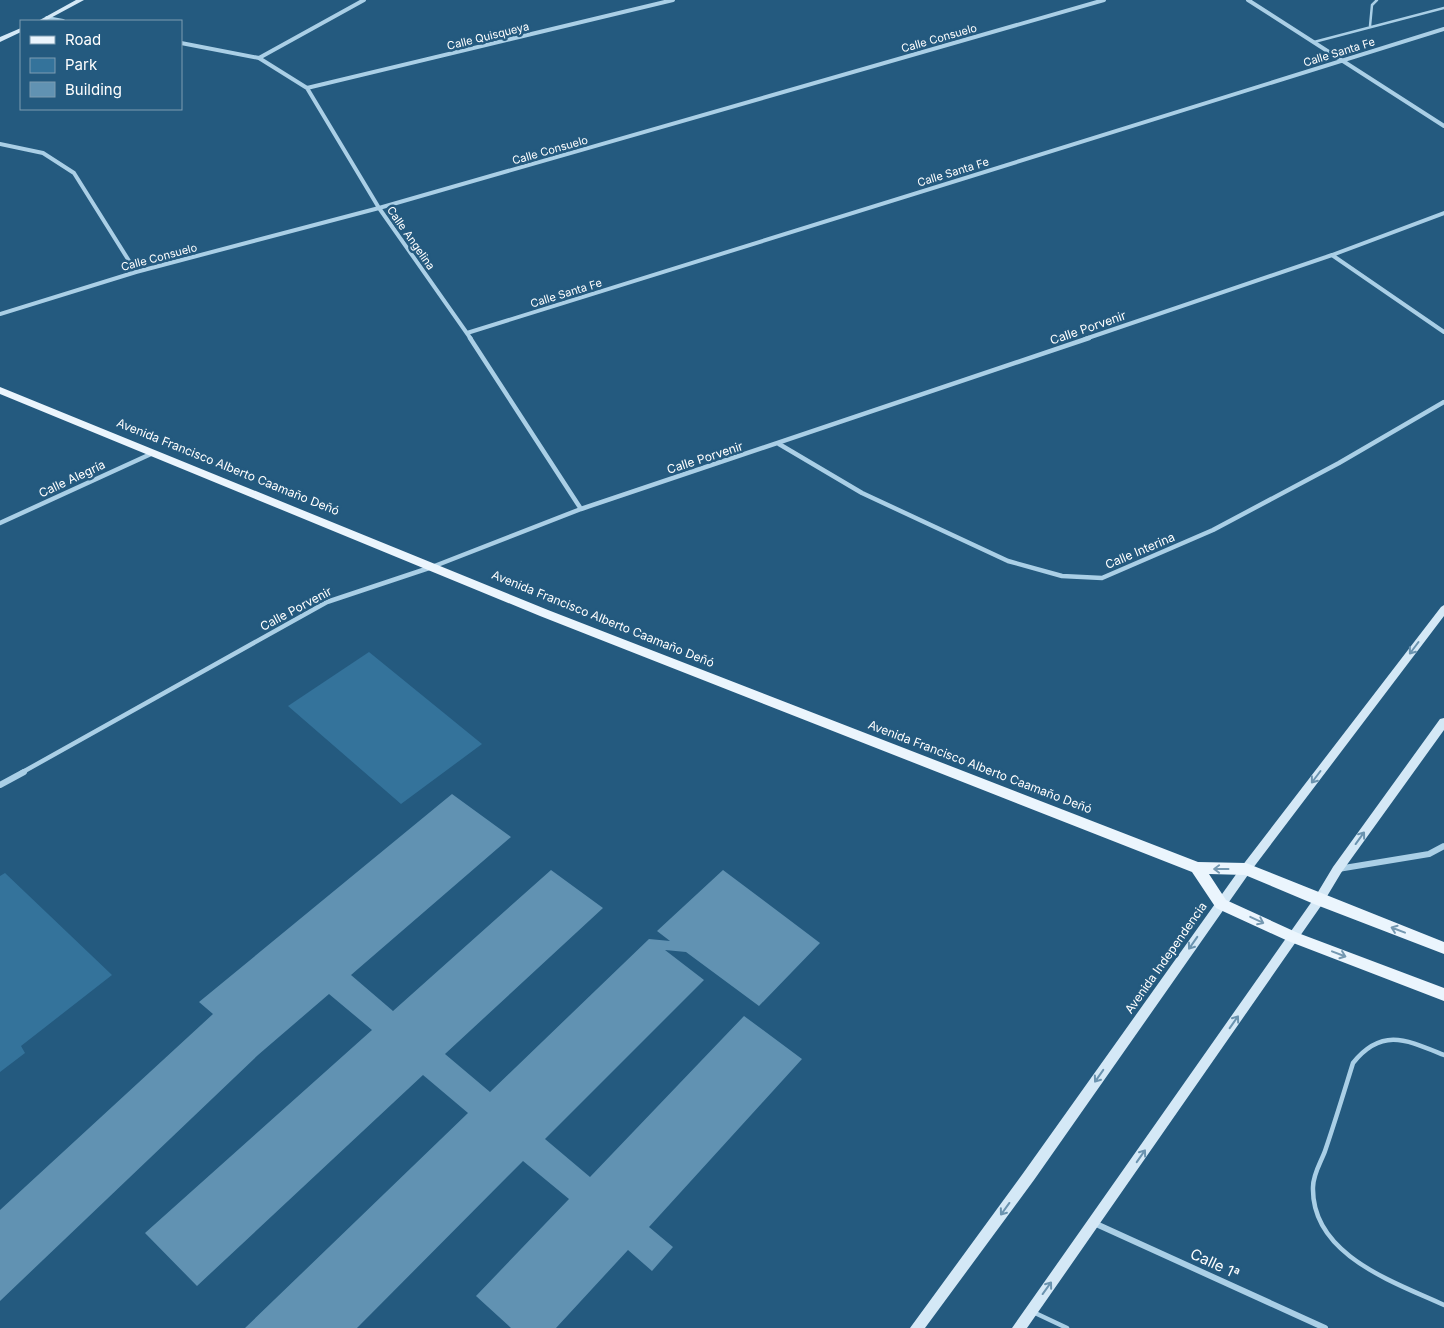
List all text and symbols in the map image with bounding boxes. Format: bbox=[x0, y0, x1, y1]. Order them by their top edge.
street label: Calle Quisqueya bbox=[445, 19, 531, 53]
legend bbox=[20, 20, 182, 110]
street label: Calle Consuelo bbox=[899, 20, 979, 56]
text: Road bbox=[65, 30, 101, 49]
street label: Calle Santa Fe bbox=[1301, 34, 1377, 70]
text: Park bbox=[65, 55, 98, 74]
text: Building bbox=[65, 80, 122, 99]
street label: Calle Consuelo bbox=[510, 132, 590, 168]
street label: Calle Santa Fe bbox=[915, 154, 991, 190]
street label: Calle Angelina bbox=[384, 204, 438, 272]
street label: Calle Consuelo bbox=[119, 240, 199, 274]
street label: Calle Santa Fe bbox=[528, 275, 604, 311]
street label: Calle Porvenir bbox=[1048, 307, 1128, 348]
street label: Avenida Francisco Alberto Caamaño Deñó bbox=[115, 415, 342, 518]
street label: Calle Porvenir bbox=[665, 438, 745, 477]
street label: Calle Alegría bbox=[36, 457, 107, 500]
street label: Calle Interina bbox=[1103, 529, 1177, 572]
street label: Avenida Francisco Alberto Caamaño Deñó bbox=[490, 567, 717, 670]
street label: Calle Porvenir bbox=[257, 583, 335, 634]
one-way arrow bbox=[1409, 641, 1420, 654]
street label: Avenida Francisco Alberto Caamaño Deñó bbox=[866, 717, 1094, 816]
one-way arrow bbox=[1310, 770, 1321, 783]
one-way arrow bbox=[1354, 832, 1365, 845]
one-way arrow bbox=[1214, 864, 1230, 873]
street label: Avenida Independencia bbox=[1121, 899, 1210, 1016]
one-way arrow bbox=[1249, 916, 1264, 925]
one-way arrow bbox=[1391, 925, 1407, 934]
one-way arrow bbox=[1188, 936, 1198, 950]
one-way arrow bbox=[1330, 950, 1346, 959]
one-way arrow bbox=[1229, 1015, 1239, 1029]
one-way arrow bbox=[1094, 1069, 1104, 1083]
one-way arrow bbox=[1136, 1149, 1146, 1163]
one-way arrow bbox=[1000, 1202, 1010, 1216]
street label: Calle 1ª bbox=[1187, 1244, 1243, 1283]
one-way arrow bbox=[1042, 1282, 1052, 1296]

